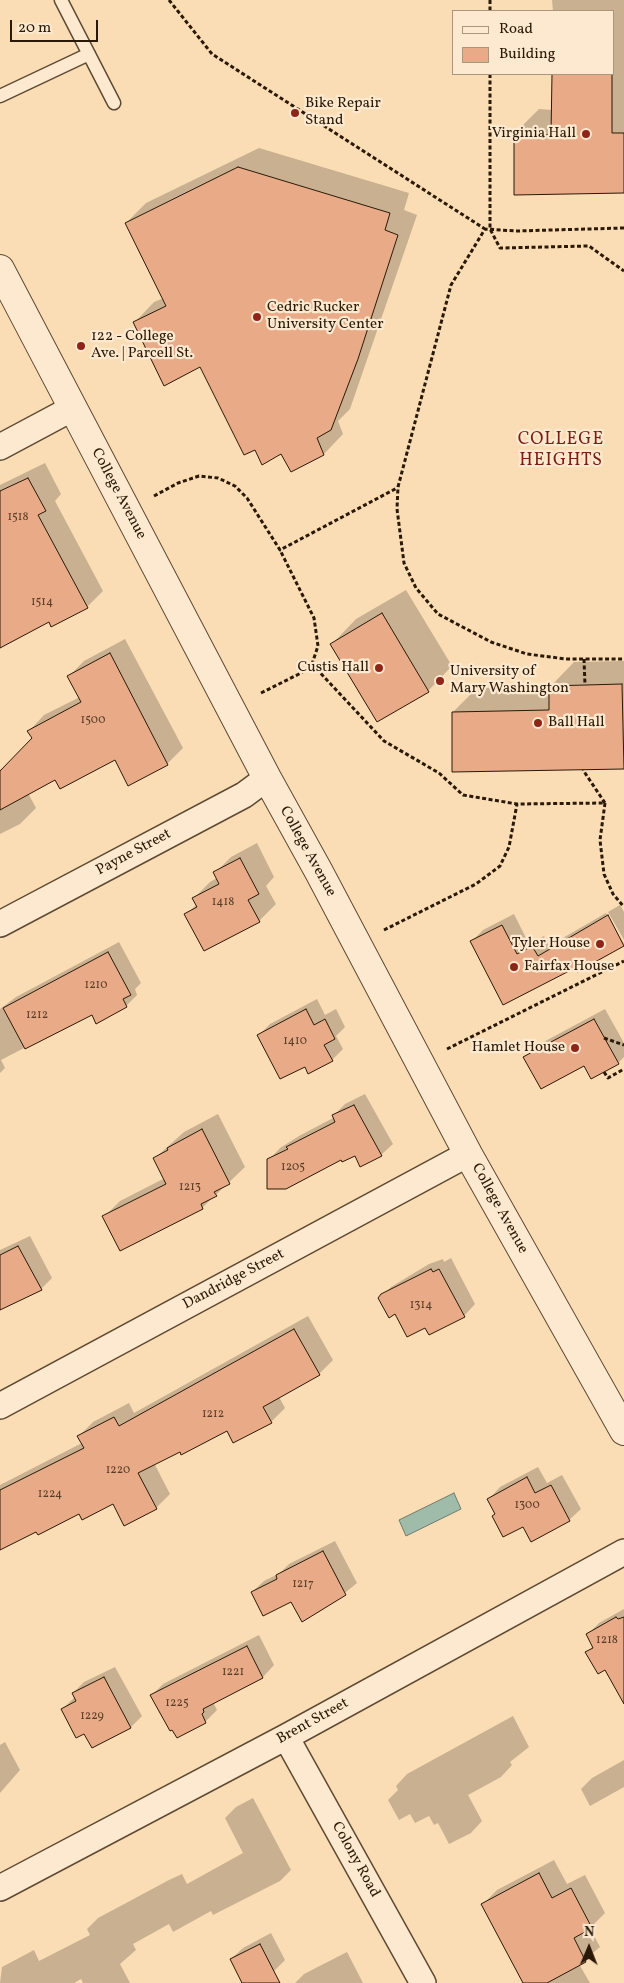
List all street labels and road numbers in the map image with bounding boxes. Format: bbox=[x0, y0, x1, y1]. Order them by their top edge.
street label: College Avenue bbox=[86, 445, 150, 543]
street label: College Avenue bbox=[275, 804, 339, 900]
street label: Payne Street bbox=[93, 826, 175, 880]
street label: College Avenue bbox=[467, 1161, 531, 1257]
street label: Dandridge Street bbox=[180, 1246, 288, 1314]
street label: Brent Street bbox=[274, 1695, 352, 1749]
street label: Colony Road bbox=[327, 1819, 383, 1901]

